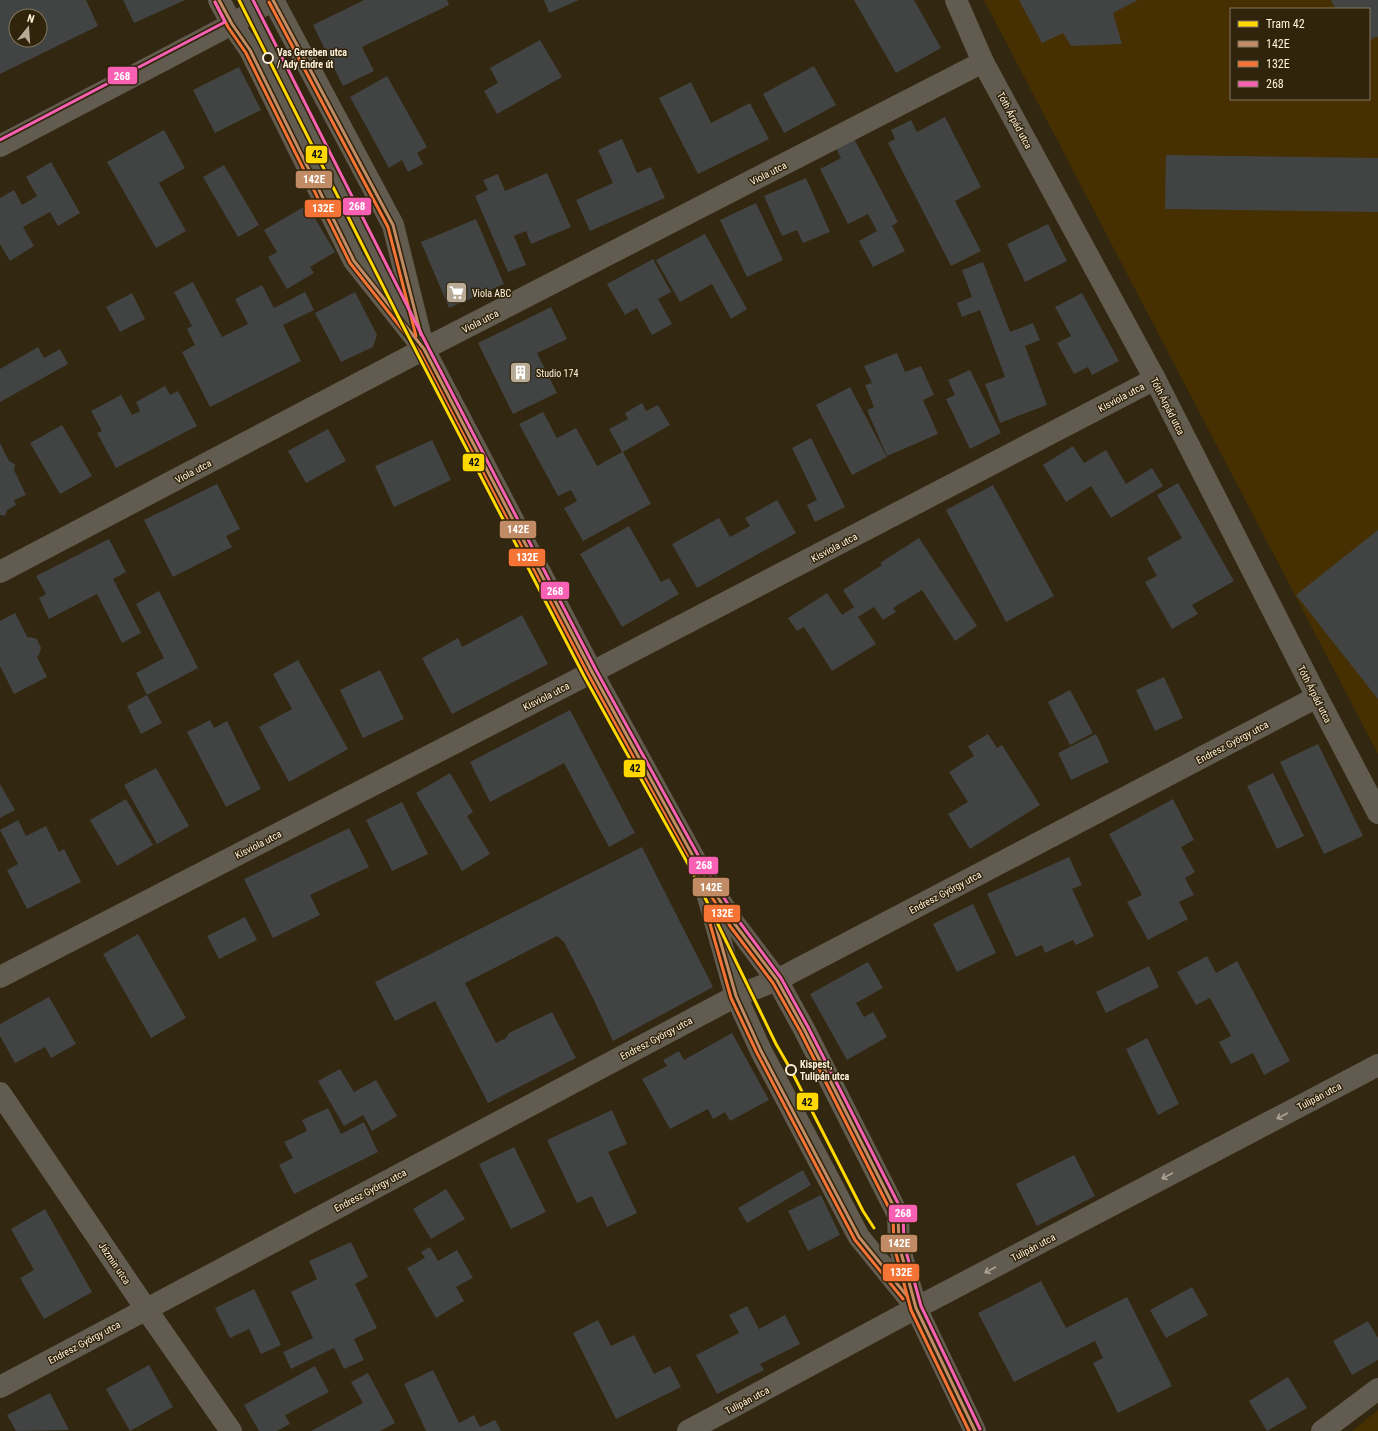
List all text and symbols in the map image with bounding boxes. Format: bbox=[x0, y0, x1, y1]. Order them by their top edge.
north arrow bbox=[8, 8, 48, 48]
legend bbox=[1230, 8, 1370, 100]
text: N bbox=[26, 12, 36, 26]
text: Tram 42 bbox=[1266, 17, 1305, 31]
text: 142E bbox=[1266, 37, 1290, 51]
place label: Vas Gereben utca / Ady Endre út bbox=[277, 47, 347, 70]
marker: Vas Gereben utca / Ady Endre út bbox=[262, 52, 274, 64]
text: 132E bbox=[1266, 57, 1290, 71]
line badge: 268 bbox=[107, 66, 138, 85]
text: 268 bbox=[114, 70, 131, 83]
text: 268 bbox=[1266, 77, 1284, 91]
street label: Tóth Árpád utca bbox=[995, 89, 1035, 151]
line badge: 42 bbox=[305, 145, 328, 164]
text: 42 bbox=[311, 148, 323, 161]
street label: Viola utca bbox=[748, 159, 789, 187]
line badge: 142E bbox=[295, 170, 333, 189]
text: 142E bbox=[303, 173, 326, 186]
line badge: 268 bbox=[342, 197, 372, 216]
line badge: 132E bbox=[304, 199, 342, 218]
text: 268 bbox=[349, 200, 366, 213]
text: 132E bbox=[312, 202, 335, 215]
supermarket icon: Viola ABC bbox=[443, 280, 469, 306]
place label: Viola ABC bbox=[472, 288, 512, 299]
street label: Viola utca bbox=[460, 307, 501, 335]
building icon: Studio 174 bbox=[507, 360, 533, 386]
place label: Studio 174 bbox=[536, 368, 578, 379]
street label: Tóth Árpád utca bbox=[1148, 375, 1188, 437]
street label: Kisviola utca bbox=[1096, 381, 1146, 414]
line badge: 42 bbox=[462, 453, 485, 472]
text: 42 bbox=[468, 456, 480, 469]
street label: Viola utca bbox=[173, 457, 213, 486]
line badge: 142E bbox=[499, 520, 537, 539]
text: 142E bbox=[507, 523, 530, 536]
street label: Kisviola utca bbox=[809, 531, 859, 564]
line badge: 132E bbox=[508, 548, 546, 567]
text: 132E bbox=[516, 551, 539, 564]
line badge: 268 bbox=[540, 581, 570, 600]
text: 268 bbox=[547, 585, 564, 598]
street label: Tóth Árpád utca bbox=[1295, 663, 1335, 725]
street label: Kisviola utca bbox=[521, 680, 571, 713]
street label: Endresz György utca bbox=[1194, 719, 1270, 766]
line badge: 42 bbox=[623, 759, 646, 778]
text: 42 bbox=[629, 762, 641, 775]
street label: Kisviola utca bbox=[233, 828, 283, 861]
line badge: 268 bbox=[688, 856, 719, 875]
text: 268 bbox=[696, 859, 713, 872]
street label: Endresz György utca bbox=[907, 869, 983, 916]
line badge: 142E bbox=[692, 877, 730, 897]
text: 142E bbox=[700, 881, 723, 894]
line badge: 132E bbox=[703, 904, 741, 923]
text: 132E bbox=[711, 907, 734, 920]
street label: Endresz György utca bbox=[618, 1015, 694, 1062]
place label: Kispest, Tulipán utca bbox=[800, 1059, 850, 1082]
marker: Kispest, Tulipán utca bbox=[785, 1064, 797, 1076]
street label: Tulipán utca bbox=[1295, 1080, 1343, 1113]
line badge: 42 bbox=[796, 1092, 819, 1111]
text: 42 bbox=[801, 1096, 813, 1109]
one-way arrow bbox=[1276, 1113, 1288, 1120]
street label: Endresz György utca bbox=[332, 1167, 408, 1214]
one-way arrow bbox=[1161, 1173, 1173, 1181]
line badge: 268 bbox=[888, 1204, 918, 1223]
text: 268 bbox=[895, 1207, 912, 1220]
street label: Tulipán utca bbox=[1009, 1231, 1057, 1264]
line badge: 142E bbox=[880, 1234, 918, 1253]
text: 142E bbox=[888, 1237, 911, 1250]
street label: Jázmin utca bbox=[97, 1240, 133, 1286]
line badge: 132E bbox=[882, 1263, 920, 1282]
text: 132E bbox=[890, 1266, 913, 1279]
one-way arrow bbox=[984, 1266, 996, 1274]
street label: Endresz György utca bbox=[46, 1319, 122, 1366]
street label: Tulipán utca bbox=[723, 1384, 771, 1417]

